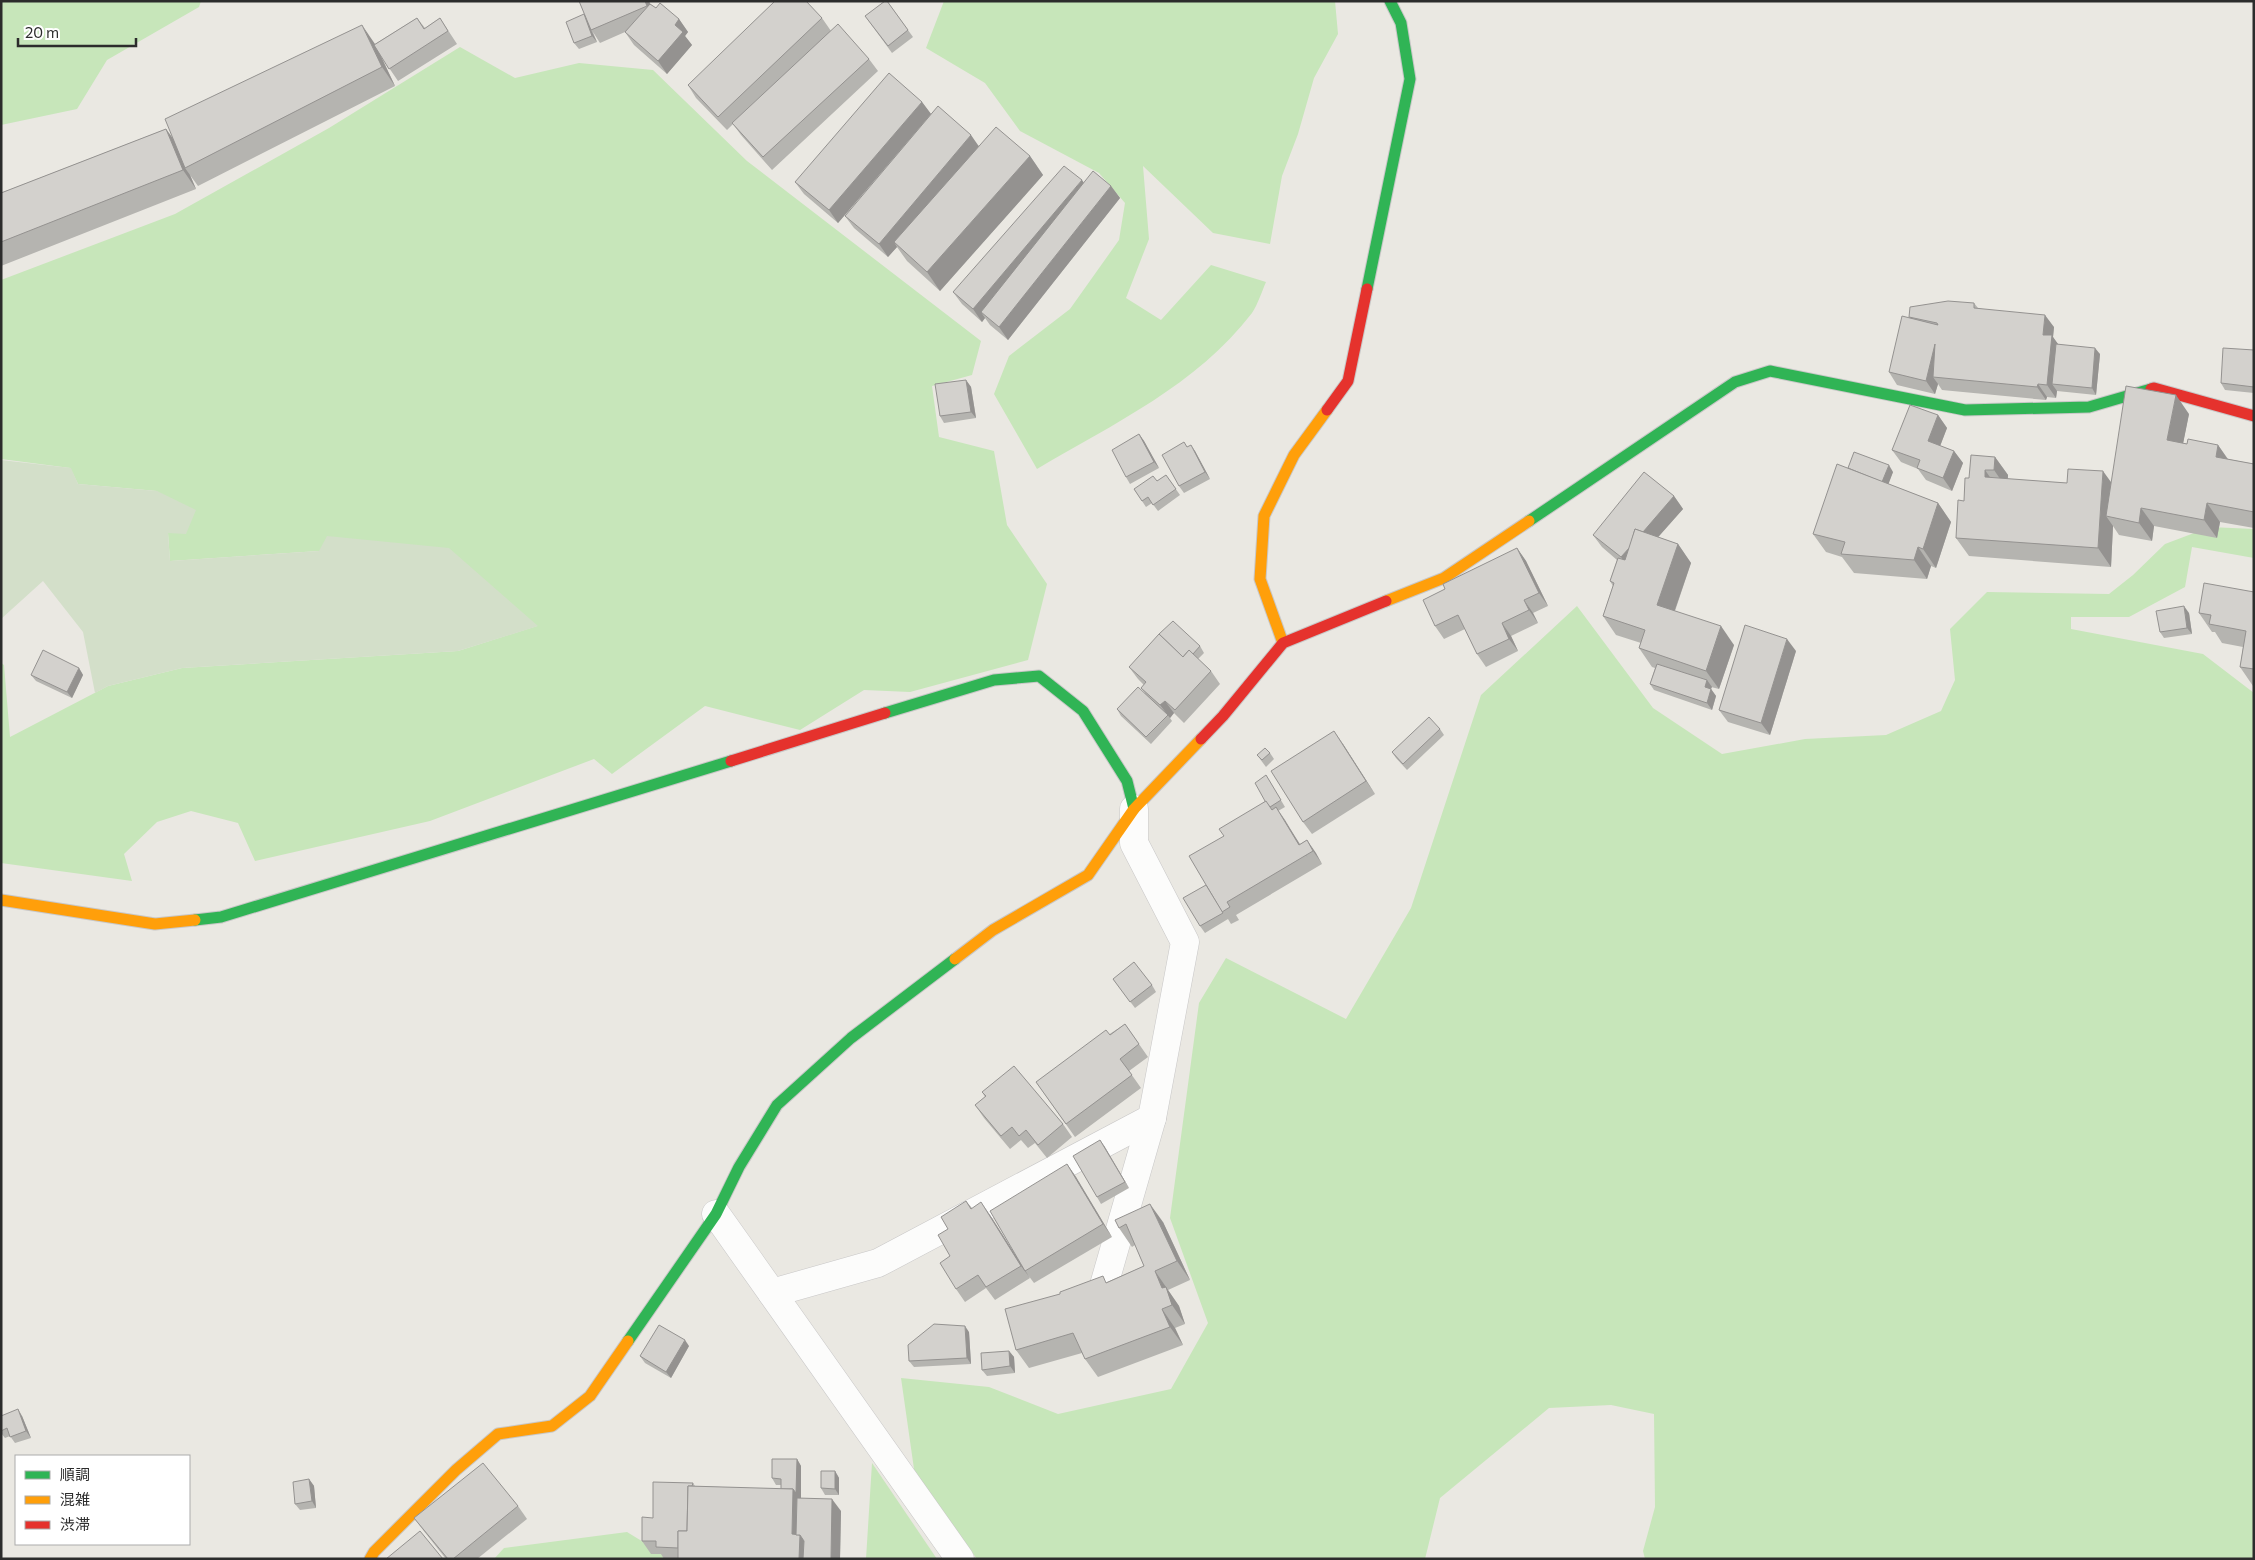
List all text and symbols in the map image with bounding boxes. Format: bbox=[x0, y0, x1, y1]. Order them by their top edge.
scale bar bbox=[18, 15, 135, 47]
text: 20 m bbox=[25, 23, 59, 41]
legend bbox=[15, 1455, 190, 1545]
text: 順調 bbox=[60, 1465, 90, 1483]
text: 混雑 bbox=[60, 1490, 90, 1508]
text: 渋滞 bbox=[60, 1515, 90, 1533]

